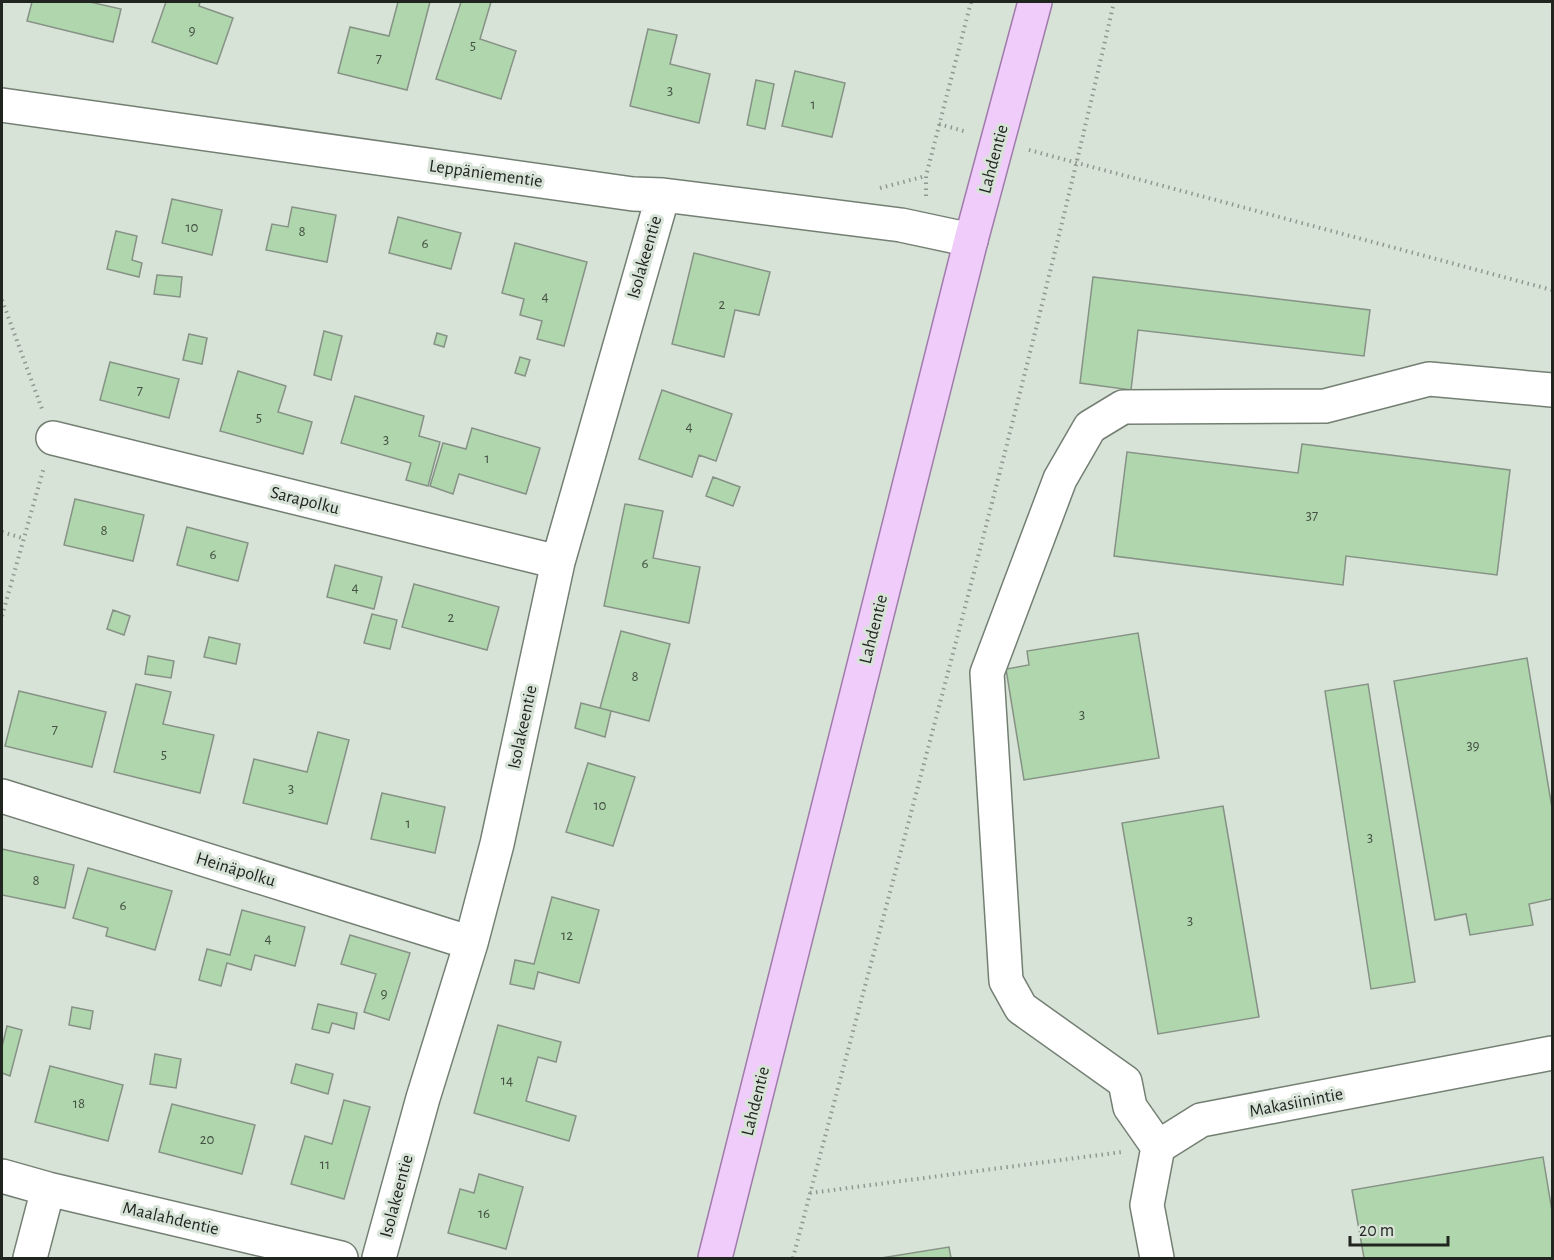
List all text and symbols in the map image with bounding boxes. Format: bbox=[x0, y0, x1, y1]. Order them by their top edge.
house number: 9 bbox=[188, 23, 196, 38]
house number: 5 bbox=[470, 38, 476, 53]
house number: 7 bbox=[376, 51, 382, 66]
house number: 3 bbox=[667, 83, 673, 98]
house number: 1 bbox=[810, 97, 816, 112]
street label: Lahdentie bbox=[976, 123, 1012, 196]
street label: Leppäniementie bbox=[428, 157, 544, 191]
street label: Isolakeentie bbox=[625, 214, 665, 301]
house number: 10 bbox=[185, 220, 199, 235]
house number: 8 bbox=[298, 224, 306, 239]
house number: 6 bbox=[421, 236, 429, 251]
house number: 4 bbox=[541, 289, 549, 304]
house number: 2 bbox=[719, 297, 726, 312]
house number: 7 bbox=[137, 383, 143, 398]
house number: 5 bbox=[256, 410, 262, 425]
house number: 4 bbox=[685, 419, 693, 434]
house number: 3 bbox=[383, 432, 389, 447]
house number: 1 bbox=[484, 451, 490, 466]
street label: Sarapolku bbox=[269, 484, 341, 518]
house number: 37 bbox=[1306, 508, 1318, 523]
house number: 8 bbox=[100, 523, 108, 538]
house number: 6 bbox=[209, 547, 217, 562]
house number: 6 bbox=[641, 556, 649, 571]
house number: 4 bbox=[351, 580, 359, 595]
street label: Lahdentie bbox=[857, 593, 891, 666]
house number: 2 bbox=[448, 610, 455, 625]
house number: 8 bbox=[631, 669, 639, 684]
street label: Isolakeentie bbox=[505, 684, 541, 771]
house number: 3 bbox=[1079, 707, 1085, 722]
house number: 7 bbox=[52, 722, 58, 737]
house number: 39 bbox=[1466, 738, 1480, 753]
house number: 5 bbox=[161, 747, 167, 762]
house number: 3 bbox=[288, 781, 294, 796]
house number: 10 bbox=[593, 798, 607, 813]
house number: 1 bbox=[405, 816, 411, 831]
house number: 3 bbox=[1367, 830, 1373, 845]
street label: Heinäpolku bbox=[194, 849, 278, 891]
house number: 8 bbox=[32, 873, 40, 888]
house number: 6 bbox=[119, 898, 127, 913]
house number: 3 bbox=[1187, 913, 1193, 928]
house number: 12 bbox=[561, 928, 573, 943]
house number: 4 bbox=[264, 931, 272, 946]
house number: 9 bbox=[380, 986, 388, 1001]
street label: Lahdentie bbox=[739, 1065, 773, 1138]
house number: 14 bbox=[501, 1073, 513, 1088]
street label: Makasiinintie bbox=[1248, 1085, 1345, 1121]
house number: 18 bbox=[73, 1096, 85, 1111]
house number: 20 bbox=[200, 1132, 214, 1147]
street label: Isolakeentie bbox=[377, 1153, 417, 1240]
house number: 11 bbox=[320, 1157, 330, 1172]
street label: Maalahdentie bbox=[121, 1199, 221, 1239]
house number: 16 bbox=[478, 1206, 490, 1221]
scale bar bbox=[1350, 1209, 1448, 1247]
text: 20 m bbox=[1359, 1222, 1394, 1240]

